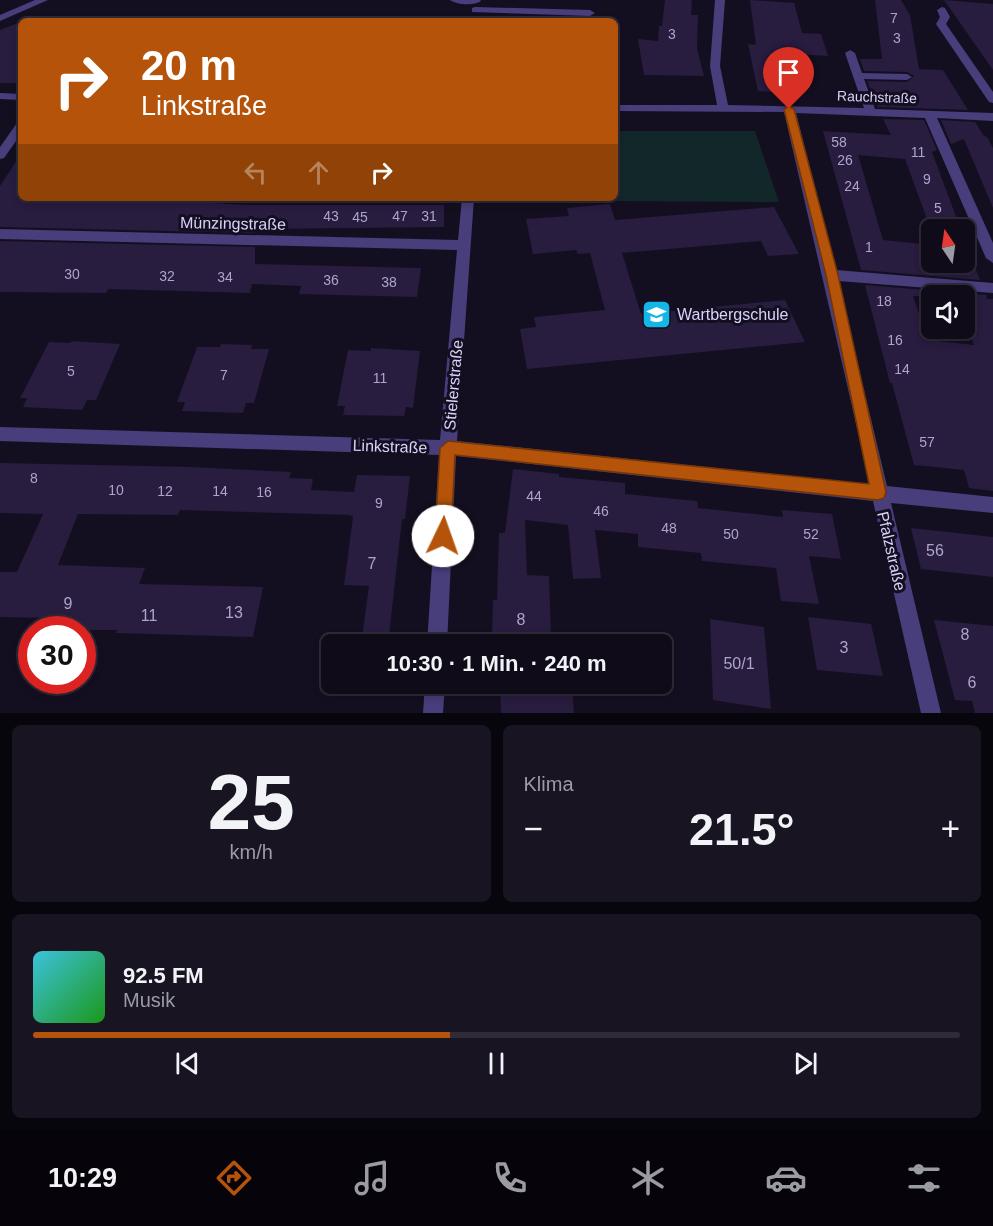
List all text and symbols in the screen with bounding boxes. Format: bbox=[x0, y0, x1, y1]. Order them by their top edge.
house number: 7 bbox=[890, 10, 898, 26]
house number: 3 bbox=[668, 26, 676, 42]
house number: 3 bbox=[893, 30, 901, 46]
icon: right bbox=[42, 42, 120, 120]
text: 20 m bbox=[141, 42, 237, 89]
pin bbox=[763, 47, 814, 109]
icon: arrive bbox=[772, 56, 805, 89]
street label: Rauchstraße bbox=[837, 88, 918, 106]
text: Linkstraße bbox=[141, 91, 267, 121]
house number: 58 bbox=[831, 134, 847, 150]
house number: 11 bbox=[911, 144, 925, 160]
house number: 26 bbox=[837, 152, 853, 168]
icon: left bbox=[239, 156, 272, 189]
icon: ahead bbox=[302, 156, 335, 189]
icon: right bbox=[365, 156, 398, 189]
house number: 9 bbox=[923, 171, 931, 187]
house number: 24 bbox=[844, 178, 860, 194]
house number: 5 bbox=[934, 200, 942, 216]
house number: 43 bbox=[323, 208, 339, 224]
house number: 47 bbox=[392, 208, 408, 224]
house number: 31 bbox=[421, 208, 437, 224]
house number: 45 bbox=[352, 209, 368, 225]
street label: Münzingstraße bbox=[180, 214, 286, 233]
north arrow bbox=[921, 219, 975, 273]
map controls bbox=[921, 219, 975, 339]
house number: 1 bbox=[865, 239, 873, 255]
house number: 30 bbox=[64, 266, 80, 282]
house number: 32 bbox=[159, 268, 175, 284]
house number: 34 bbox=[217, 269, 233, 285]
house number: 36 bbox=[323, 272, 339, 288]
house number: 38 bbox=[381, 274, 397, 290]
button: sound bbox=[921, 285, 975, 339]
house number: 18 bbox=[876, 293, 892, 309]
school or university icon: Wartbergschule bbox=[640, 298, 672, 330]
place label: Wartbergschule bbox=[677, 306, 789, 323]
house number: 16 bbox=[887, 332, 903, 348]
street label: Stielerstraße bbox=[441, 339, 466, 431]
house number: 14 bbox=[894, 361, 910, 377]
house number: 5 bbox=[67, 363, 75, 379]
house number: 7 bbox=[220, 367, 228, 383]
house number: 11 bbox=[373, 370, 387, 386]
house number: 57 bbox=[919, 434, 935, 450]
street label: Linkstraße bbox=[352, 437, 428, 456]
house number: 8 bbox=[30, 470, 38, 486]
house number: 10 bbox=[108, 482, 124, 498]
house number: 12 bbox=[157, 483, 173, 499]
house number: 14 bbox=[212, 483, 228, 499]
house number: 16 bbox=[256, 484, 272, 500]
house number: 44 bbox=[526, 488, 542, 504]
house number: 9 bbox=[375, 495, 383, 511]
house number: 46 bbox=[593, 503, 609, 519]
position arrow bbox=[411, 504, 475, 568]
street label: Pfalzstraße bbox=[874, 510, 909, 593]
house number: 48 bbox=[661, 520, 677, 536]
house number: 50 bbox=[723, 526, 739, 542]
house number: 52 bbox=[803, 526, 819, 542]
house number: 56 bbox=[926, 542, 944, 559]
house number: 7 bbox=[368, 555, 377, 572]
house number: 9 bbox=[64, 595, 73, 612]
house number: 13 bbox=[225, 604, 243, 621]
house number: 11 bbox=[141, 607, 157, 624]
house number: 8 bbox=[517, 611, 526, 628]
speed limit sign: 30 bbox=[18, 616, 96, 694]
house number: 8 bbox=[961, 626, 970, 643]
house number: 3 bbox=[840, 639, 849, 656]
text: 10:30 · 1 Min. · 240 m bbox=[386, 651, 607, 676]
house number: 50/1 bbox=[723, 655, 755, 672]
house number: 6 bbox=[968, 674, 977, 691]
text: 25 bbox=[208, 758, 295, 846]
text: Klima bbox=[524, 773, 574, 795]
text: 21.5° bbox=[689, 804, 795, 855]
text: − bbox=[524, 810, 543, 847]
text: + bbox=[941, 810, 960, 847]
text: km/h bbox=[230, 841, 273, 863]
text: 92.5 FM bbox=[123, 963, 204, 988]
text: Musik bbox=[123, 989, 175, 1011]
icon: previous bbox=[171, 1047, 204, 1080]
icon: pause bbox=[480, 1047, 513, 1080]
icon: next bbox=[789, 1047, 822, 1080]
icon: directions bbox=[213, 1157, 255, 1199]
icon: music bbox=[351, 1157, 393, 1199]
icon: phone bbox=[489, 1157, 531, 1199]
icon: climate bbox=[627, 1157, 669, 1199]
icon: car bbox=[765, 1157, 807, 1199]
icon: filters bbox=[903, 1157, 945, 1199]
text: 10:29 bbox=[48, 1163, 117, 1193]

